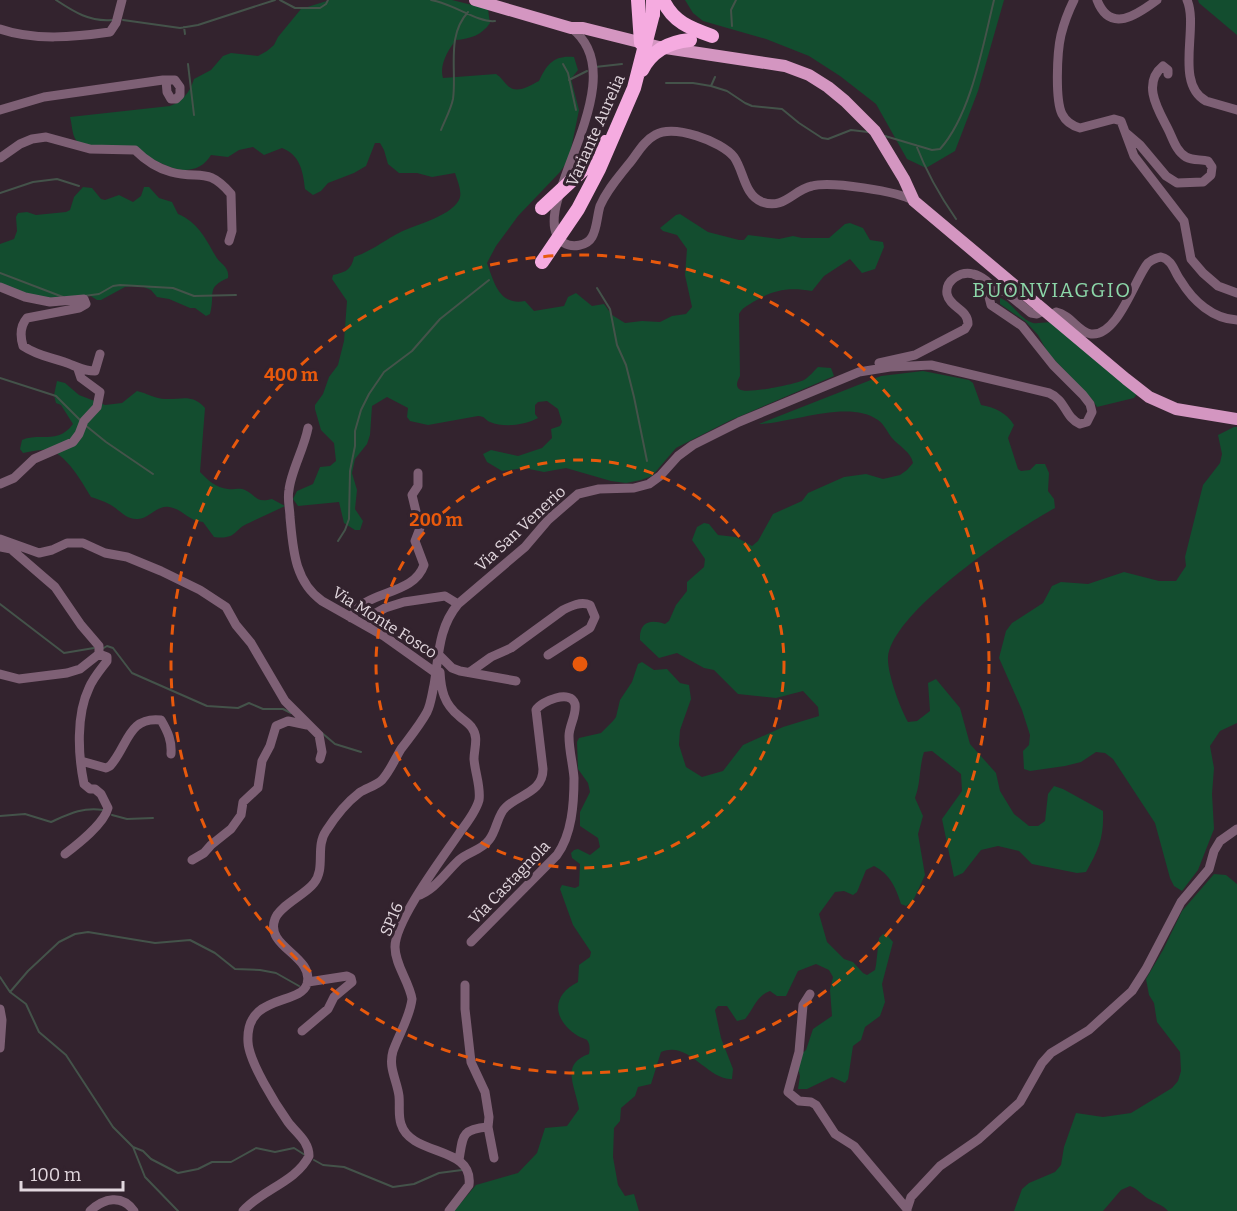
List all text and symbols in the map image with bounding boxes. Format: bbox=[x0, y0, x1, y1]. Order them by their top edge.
street label: Variante Aurelia bbox=[562, 71, 629, 189]
district label: BUONVIAGGIO bbox=[972, 278, 1132, 302]
text: 400 m bbox=[264, 364, 318, 386]
street label: Via San Venerio bbox=[471, 482, 569, 575]
text: 200 m bbox=[409, 509, 463, 531]
street label: Via Monte Fosco bbox=[329, 583, 441, 662]
centre of rings bbox=[570, 654, 590, 674]
street label: Via Castagnola bbox=[465, 836, 554, 928]
street label: SP16 bbox=[376, 899, 407, 939]
scale bar bbox=[21, 1154, 123, 1192]
text: 100 m bbox=[30, 1164, 81, 1186]

